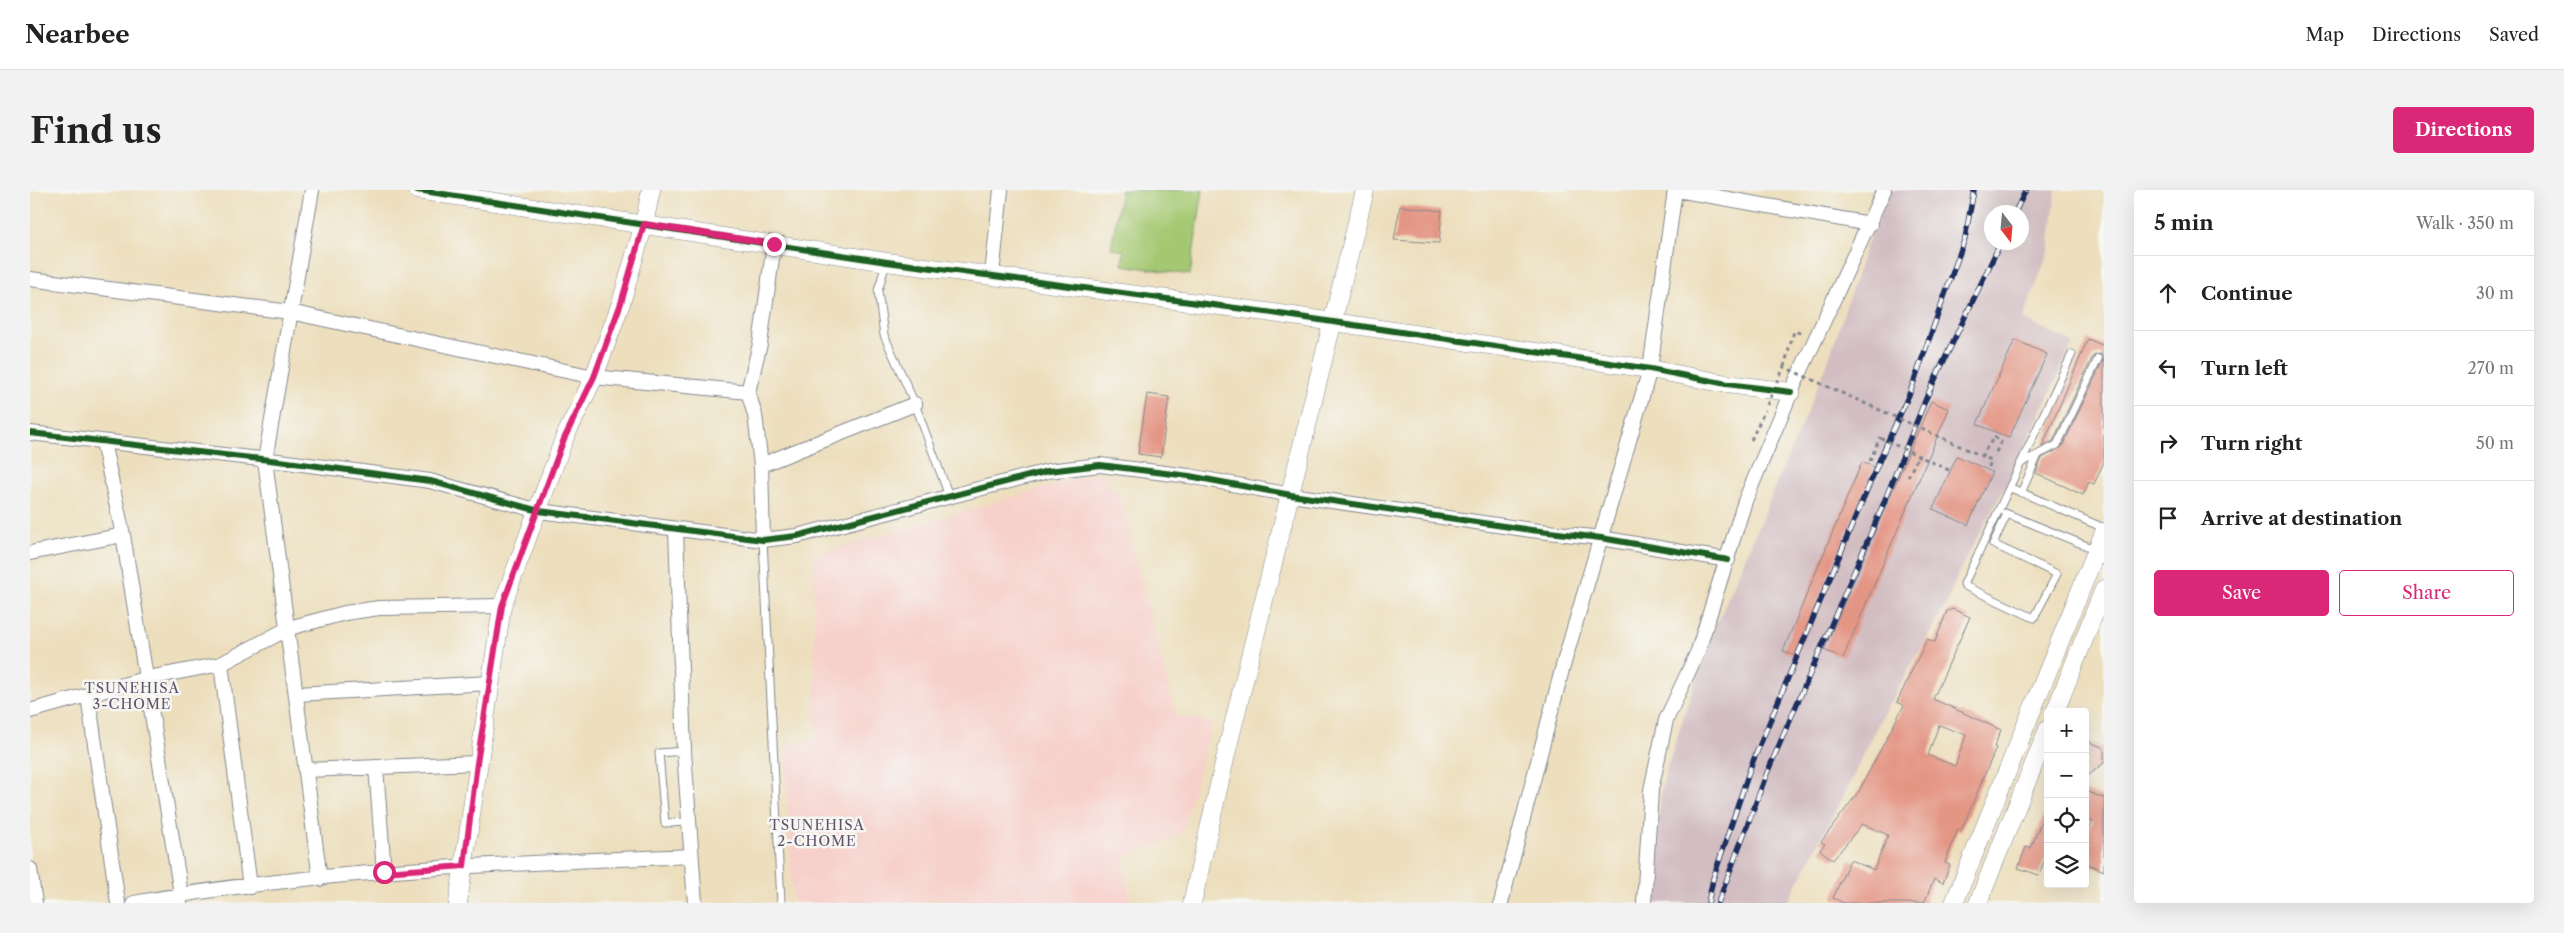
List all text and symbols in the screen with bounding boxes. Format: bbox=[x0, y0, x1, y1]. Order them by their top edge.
text: Nearbee bbox=[25, 20, 130, 49]
text: Map bbox=[2305, 24, 2344, 46]
text: Directions bbox=[2372, 24, 2461, 46]
text: Saved bbox=[2489, 24, 2539, 46]
button: Directions bbox=[2393, 107, 2534, 153]
text: Find us bbox=[30, 109, 162, 152]
north arrow bbox=[1984, 205, 2029, 250]
text: 5 min bbox=[2154, 210, 2214, 235]
text: Walk · 350 m bbox=[2416, 213, 2514, 233]
route end bbox=[763, 233, 786, 256]
icon: ahead bbox=[2154, 279, 2182, 307]
text: Continue bbox=[2201, 282, 2293, 305]
text: 30 m bbox=[2476, 283, 2514, 303]
icon: left bbox=[2154, 354, 2182, 382]
text: Turn left bbox=[2201, 357, 2288, 380]
text: 270 m bbox=[2468, 358, 2514, 378]
icon: right bbox=[2154, 429, 2182, 457]
text: Turn right bbox=[2201, 432, 2302, 455]
text: 50 m bbox=[2476, 433, 2514, 453]
icon: arrive bbox=[2154, 504, 2182, 532]
text: Arrive at destination bbox=[2201, 507, 2402, 530]
button: Save bbox=[2154, 570, 2329, 616]
button: Share bbox=[2339, 570, 2514, 616]
district label: TSUNEHISA 3-CHOME bbox=[84, 679, 180, 713]
map controls bbox=[2044, 708, 2089, 888]
button: + bbox=[2044, 708, 2089, 753]
button: − bbox=[2044, 753, 2089, 798]
button: locate bbox=[2044, 798, 2089, 843]
district label: TSUNEHISA 2-CHOME bbox=[769, 816, 865, 850]
button: layers bbox=[2044, 843, 2089, 888]
route start bbox=[373, 861, 396, 884]

